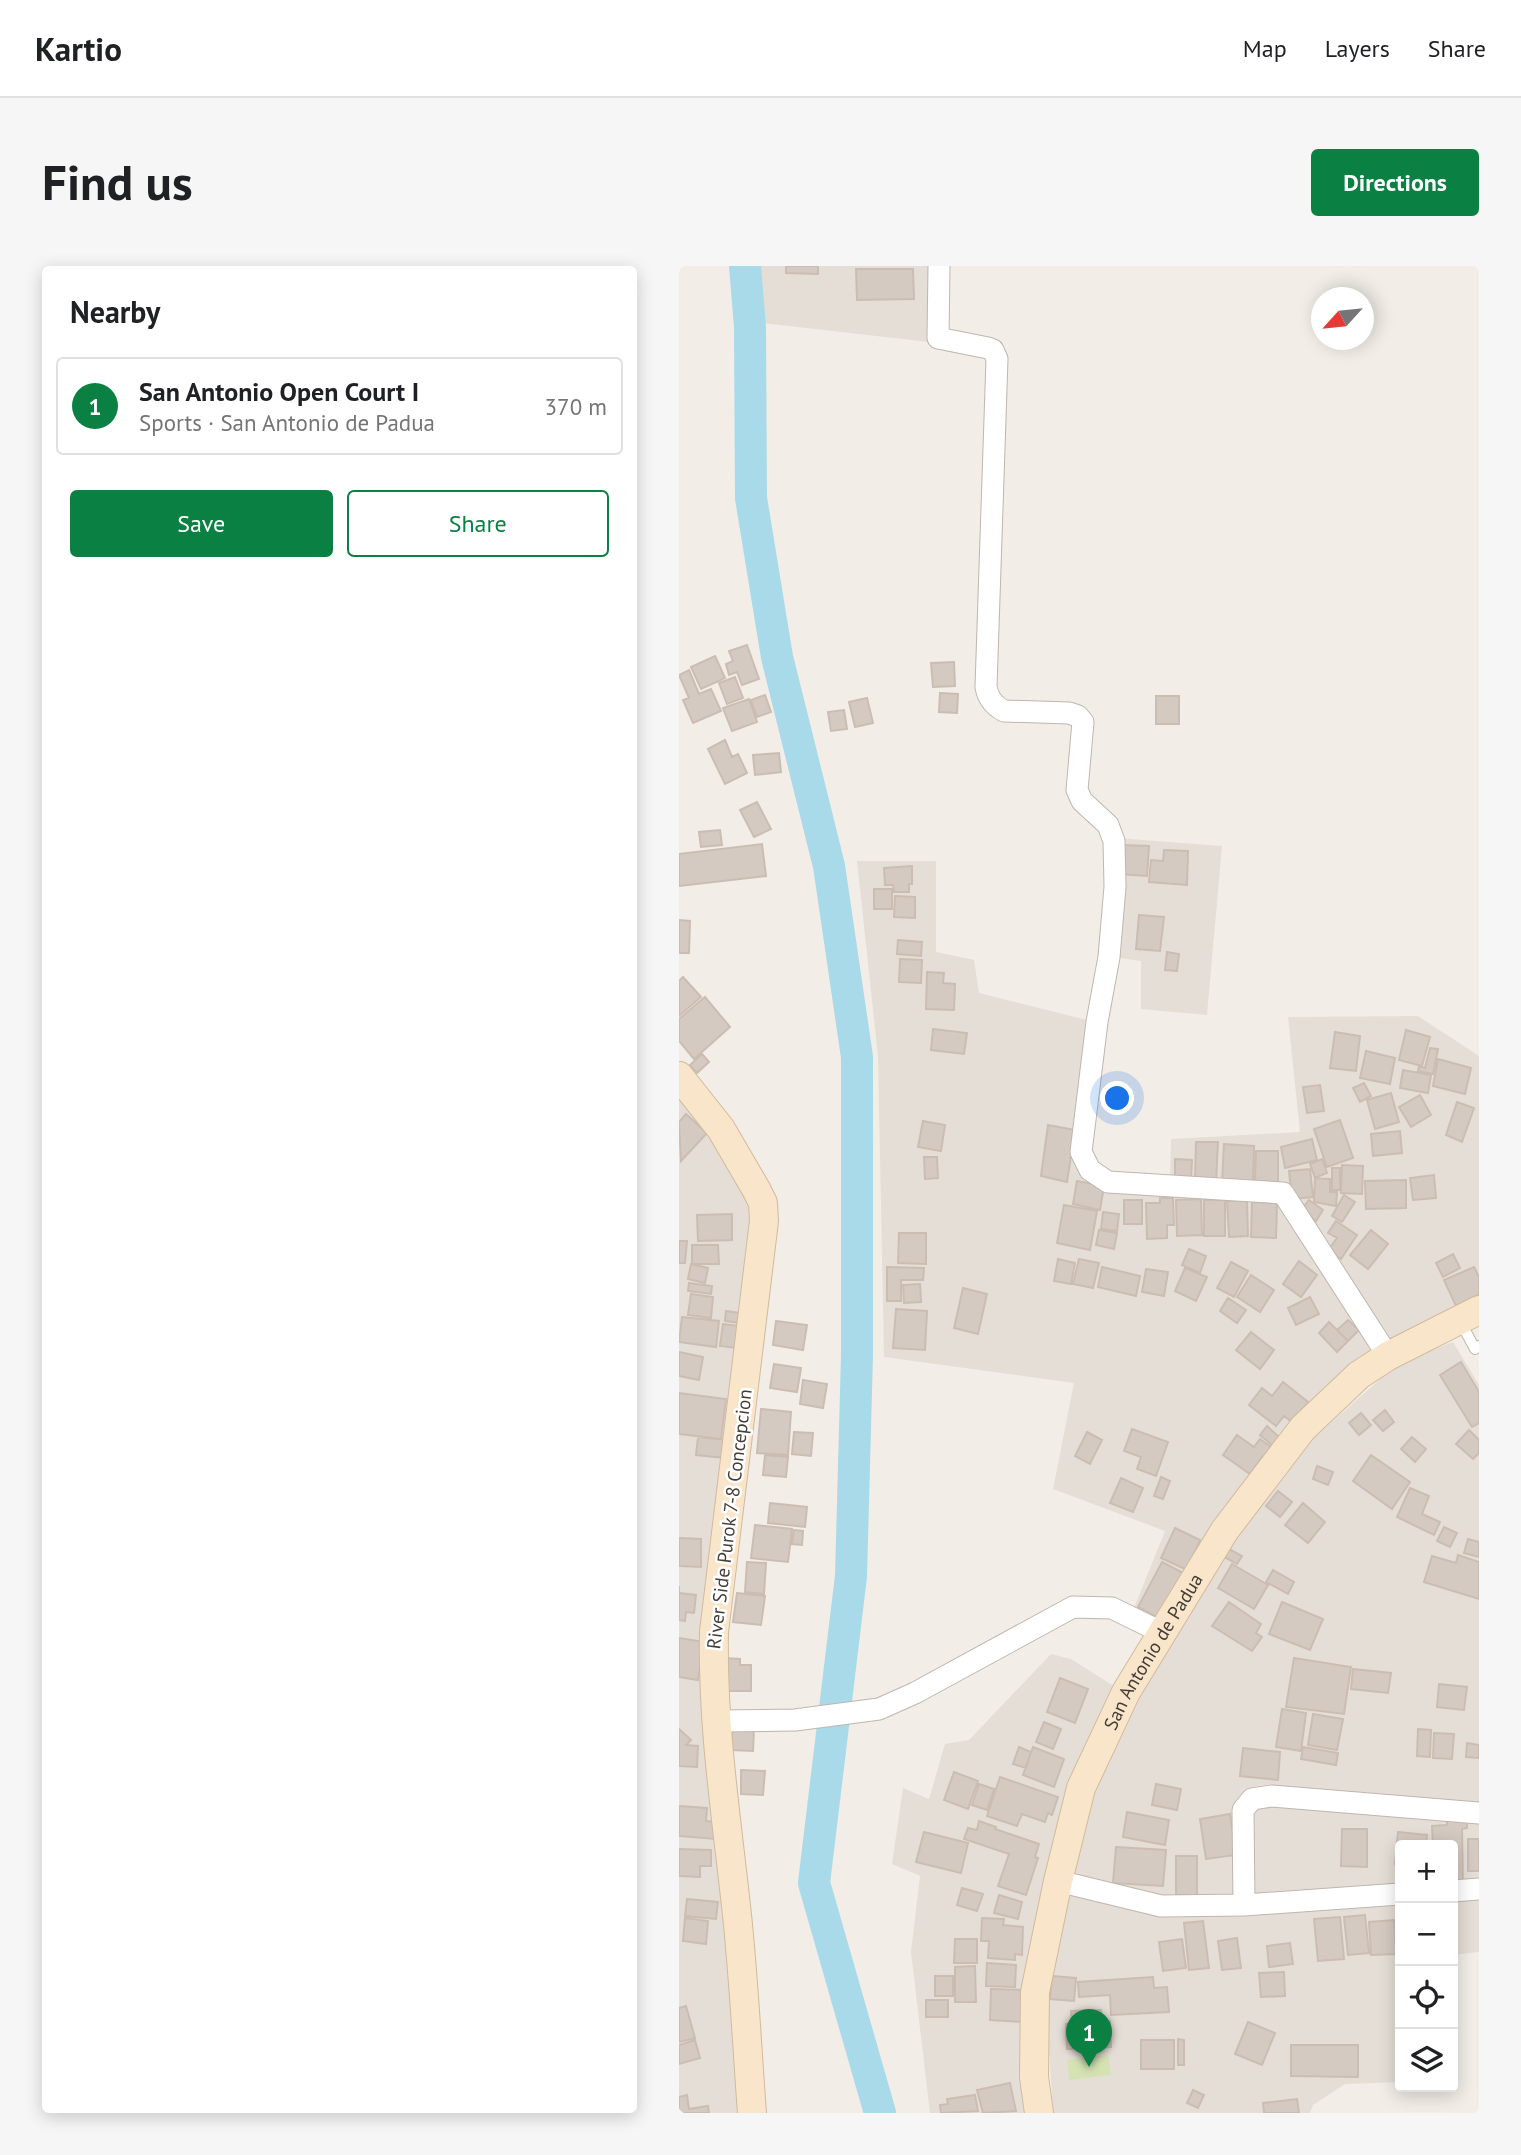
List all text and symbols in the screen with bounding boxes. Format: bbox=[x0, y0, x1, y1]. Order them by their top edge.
text: Kartio bbox=[35, 27, 122, 70]
text: Map bbox=[1243, 33, 1287, 64]
text: Layers bbox=[1325, 33, 1390, 64]
text: Share bbox=[1428, 33, 1486, 64]
button: Directions bbox=[1311, 149, 1479, 216]
text: Find us bbox=[42, 150, 193, 214]
north arrow bbox=[1311, 287, 1374, 350]
text: Nearby bbox=[70, 292, 160, 331]
text: San Antonio Open Court I bbox=[139, 375, 419, 408]
text: 1 bbox=[88, 392, 102, 421]
text: 370 m bbox=[545, 392, 607, 421]
text: Sports · San Antonio de Padua bbox=[139, 408, 435, 437]
button: Save bbox=[70, 490, 333, 557]
button: Share bbox=[347, 490, 609, 557]
your location bbox=[1100, 1081, 1134, 1115]
street label: River Side Purok 7-8 Concepcion bbox=[701, 1388, 757, 1650]
street label: San Antonio de Padua bbox=[1098, 1569, 1208, 1734]
map controls bbox=[1395, 1840, 1458, 2092]
button: + bbox=[1395, 1840, 1458, 1903]
button: − bbox=[1395, 1903, 1458, 1966]
button: locate bbox=[1395, 1966, 1458, 2029]
pin: 1 bbox=[1066, 2009, 1112, 2067]
button: layers bbox=[1395, 2029, 1458, 2092]

